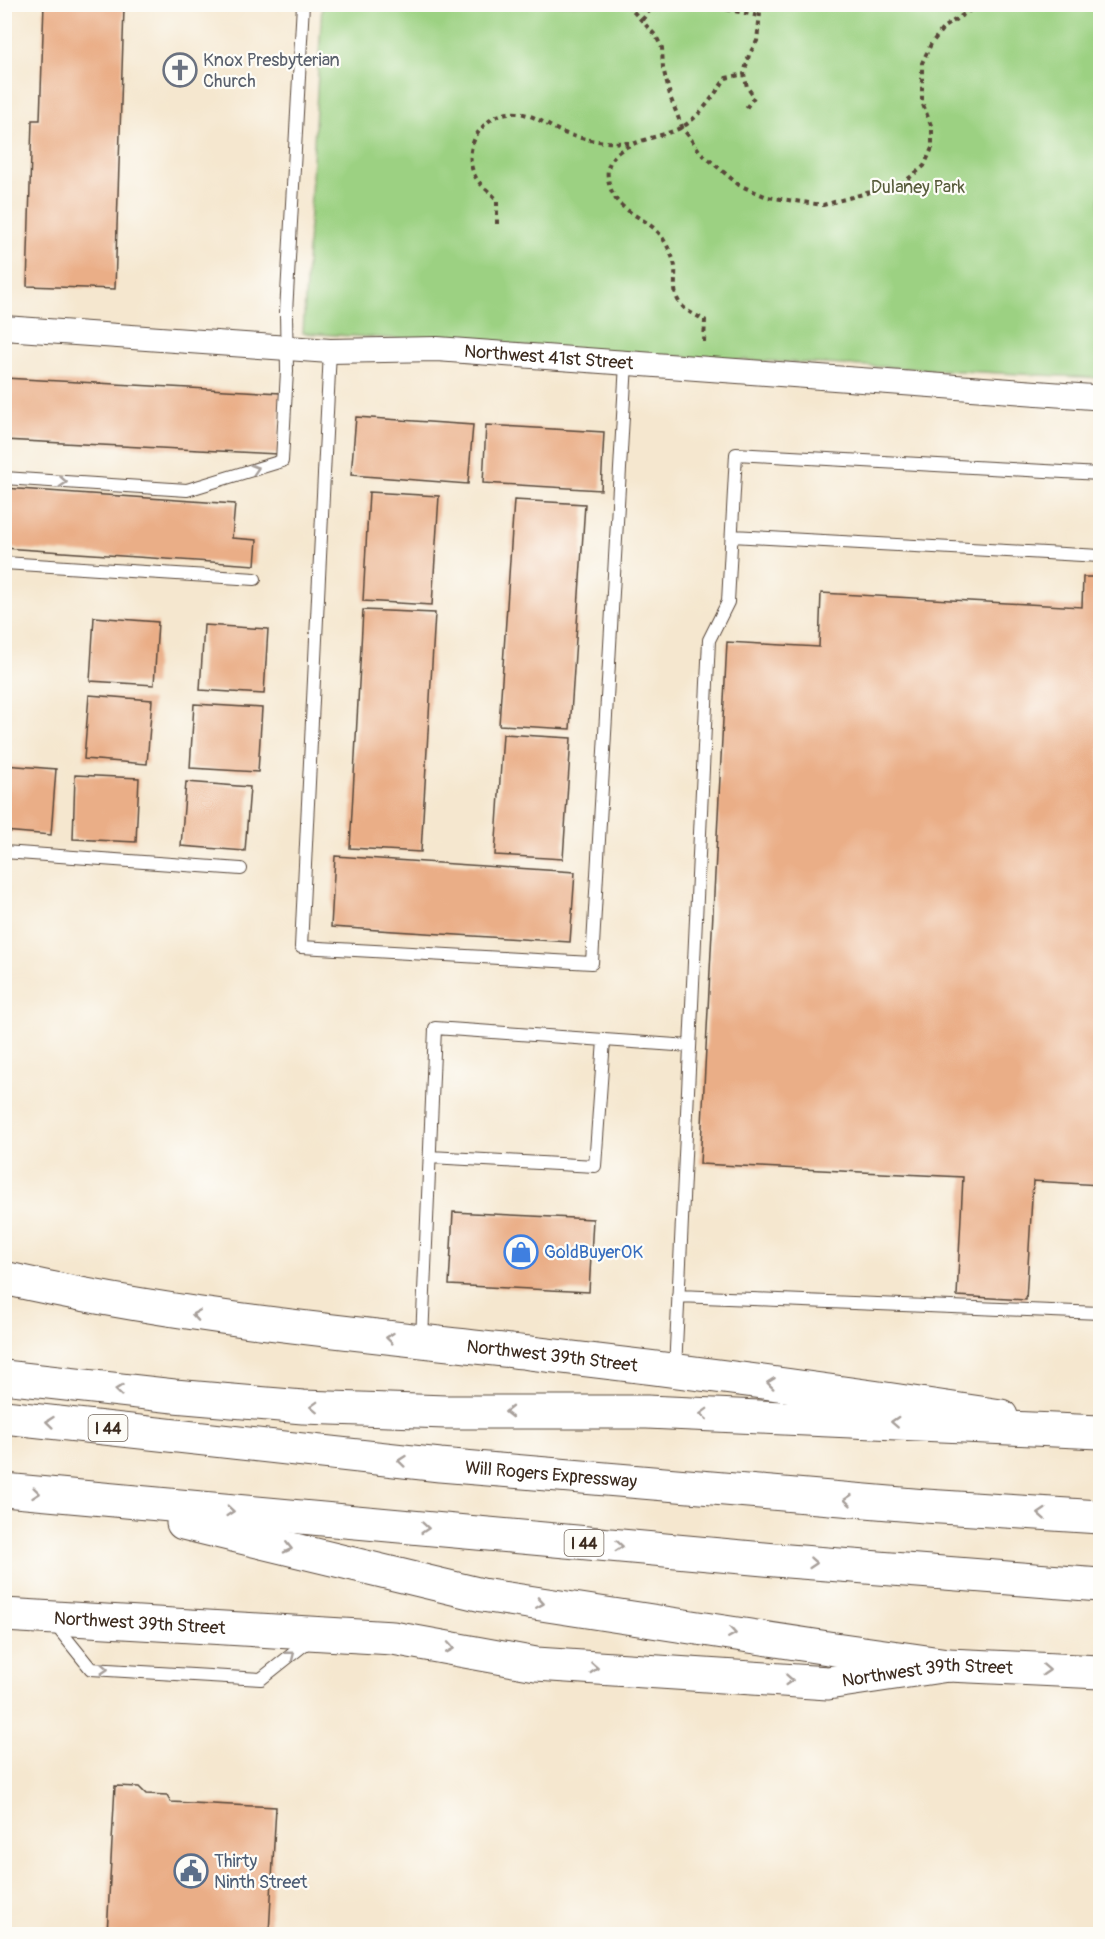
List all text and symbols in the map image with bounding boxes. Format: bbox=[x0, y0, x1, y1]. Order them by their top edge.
place label: Knox Presbyterian Church bbox=[203, 49, 340, 93]
church icon: Knox Presbyterian Church bbox=[162, 52, 198, 88]
park label: Dulaney Park bbox=[871, 176, 966, 199]
street label: Northwest 41st Street bbox=[463, 340, 635, 375]
one-way arrow bbox=[249, 464, 260, 476]
one-way arrow bbox=[58, 475, 67, 488]
shop icon: GoldBuyerOK bbox=[503, 1234, 539, 1270]
place label: GoldBuyerOK bbox=[544, 1241, 643, 1264]
one-way arrow bbox=[191, 1309, 201, 1321]
one-way arrow bbox=[385, 1332, 394, 1344]
street label: Northwest 39th Street bbox=[465, 1335, 640, 1378]
one-way arrow bbox=[766, 1377, 775, 1389]
one-way arrow bbox=[115, 1384, 124, 1397]
one-way arrow bbox=[309, 1401, 318, 1414]
one-way arrow bbox=[504, 1406, 513, 1418]
one-way arrow bbox=[699, 1408, 708, 1421]
road number: I 44 bbox=[88, 1415, 128, 1441]
one-way arrow bbox=[45, 1416, 54, 1429]
one-way arrow bbox=[891, 1416, 900, 1429]
one-way arrow bbox=[398, 1455, 407, 1468]
street label: Will Rogers Expressway bbox=[464, 1456, 638, 1494]
one-way arrow bbox=[31, 1486, 41, 1499]
one-way arrow bbox=[843, 1494, 852, 1507]
one-way arrow bbox=[226, 1504, 235, 1517]
one-way arrow bbox=[1038, 1507, 1047, 1520]
one-way arrow bbox=[420, 1521, 429, 1534]
road number: I 44 bbox=[564, 1530, 604, 1556]
one-way arrow bbox=[614, 1539, 623, 1552]
one-way arrow bbox=[283, 1541, 293, 1554]
one-way arrow bbox=[808, 1556, 817, 1569]
one-way arrow bbox=[535, 1597, 544, 1609]
street label: Northwest 39th Street bbox=[53, 1607, 227, 1640]
one-way arrow bbox=[728, 1627, 737, 1639]
one-way arrow bbox=[446, 1642, 455, 1654]
one-way arrow bbox=[284, 1651, 295, 1662]
street label: Northwest 39th Street bbox=[841, 1654, 1014, 1693]
one-way arrow bbox=[590, 1661, 599, 1674]
one-way arrow bbox=[100, 1663, 109, 1676]
one-way arrow bbox=[1042, 1663, 1051, 1676]
one-way arrow bbox=[784, 1673, 793, 1686]
place label: Thirty Ninth Street bbox=[214, 1850, 308, 1894]
public building icon: Thirty Ninth Street bbox=[173, 1853, 209, 1889]

